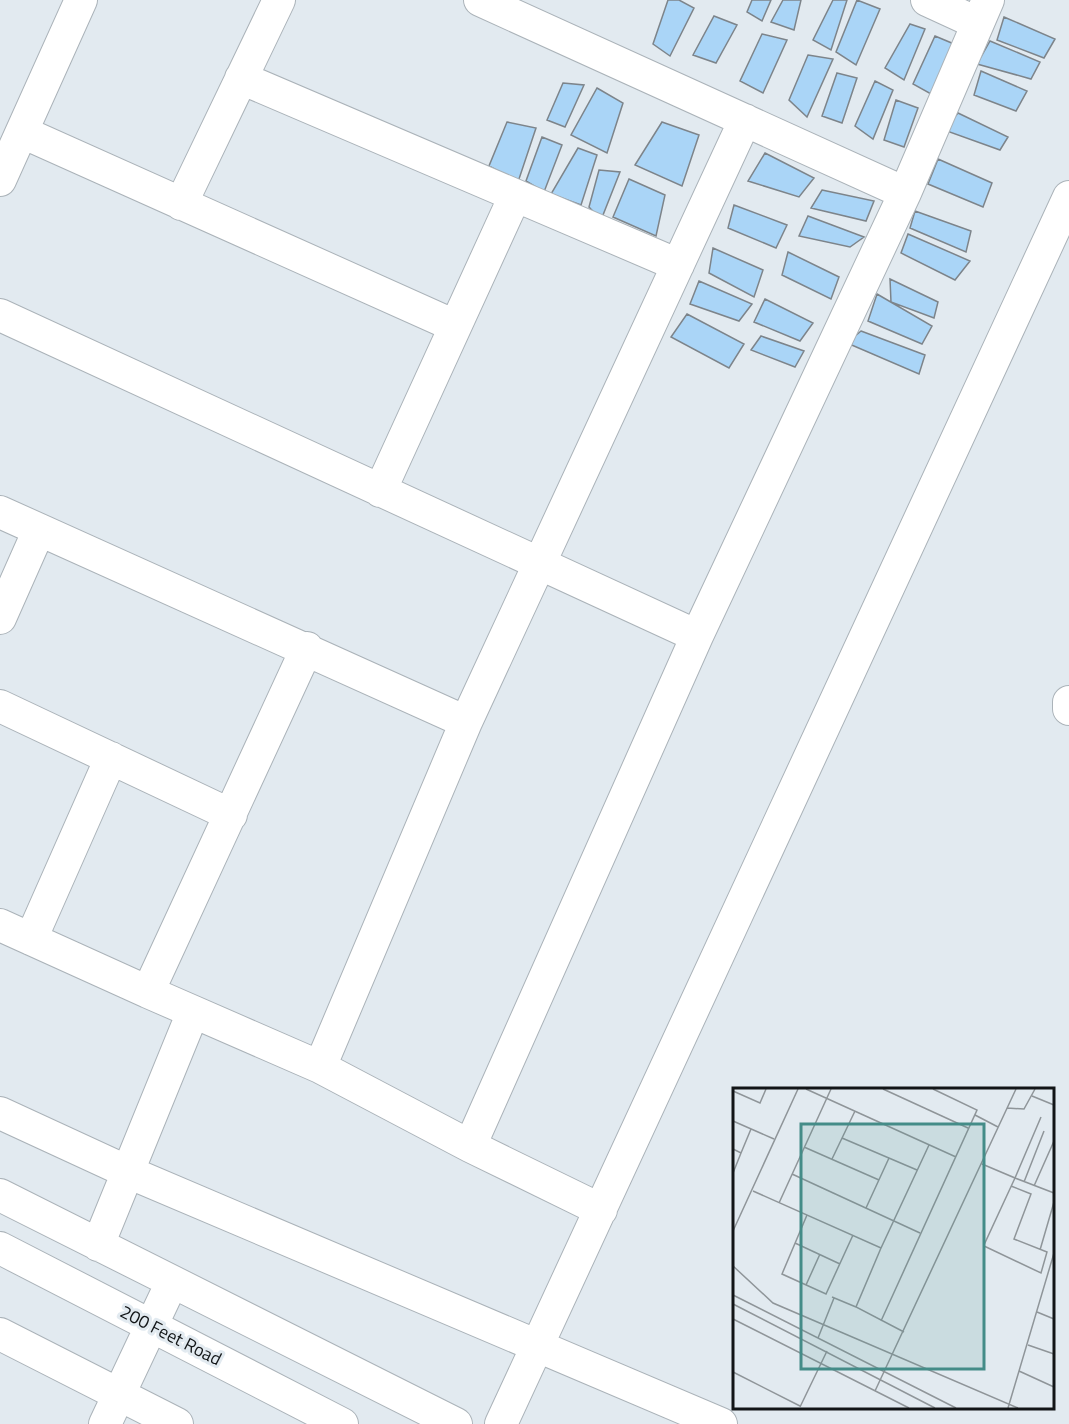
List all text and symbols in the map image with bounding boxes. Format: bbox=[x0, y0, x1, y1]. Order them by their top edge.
inset map bbox=[733, 1088, 1054, 1409]
street label: 200 Feet Road bbox=[116, 1298, 226, 1372]

